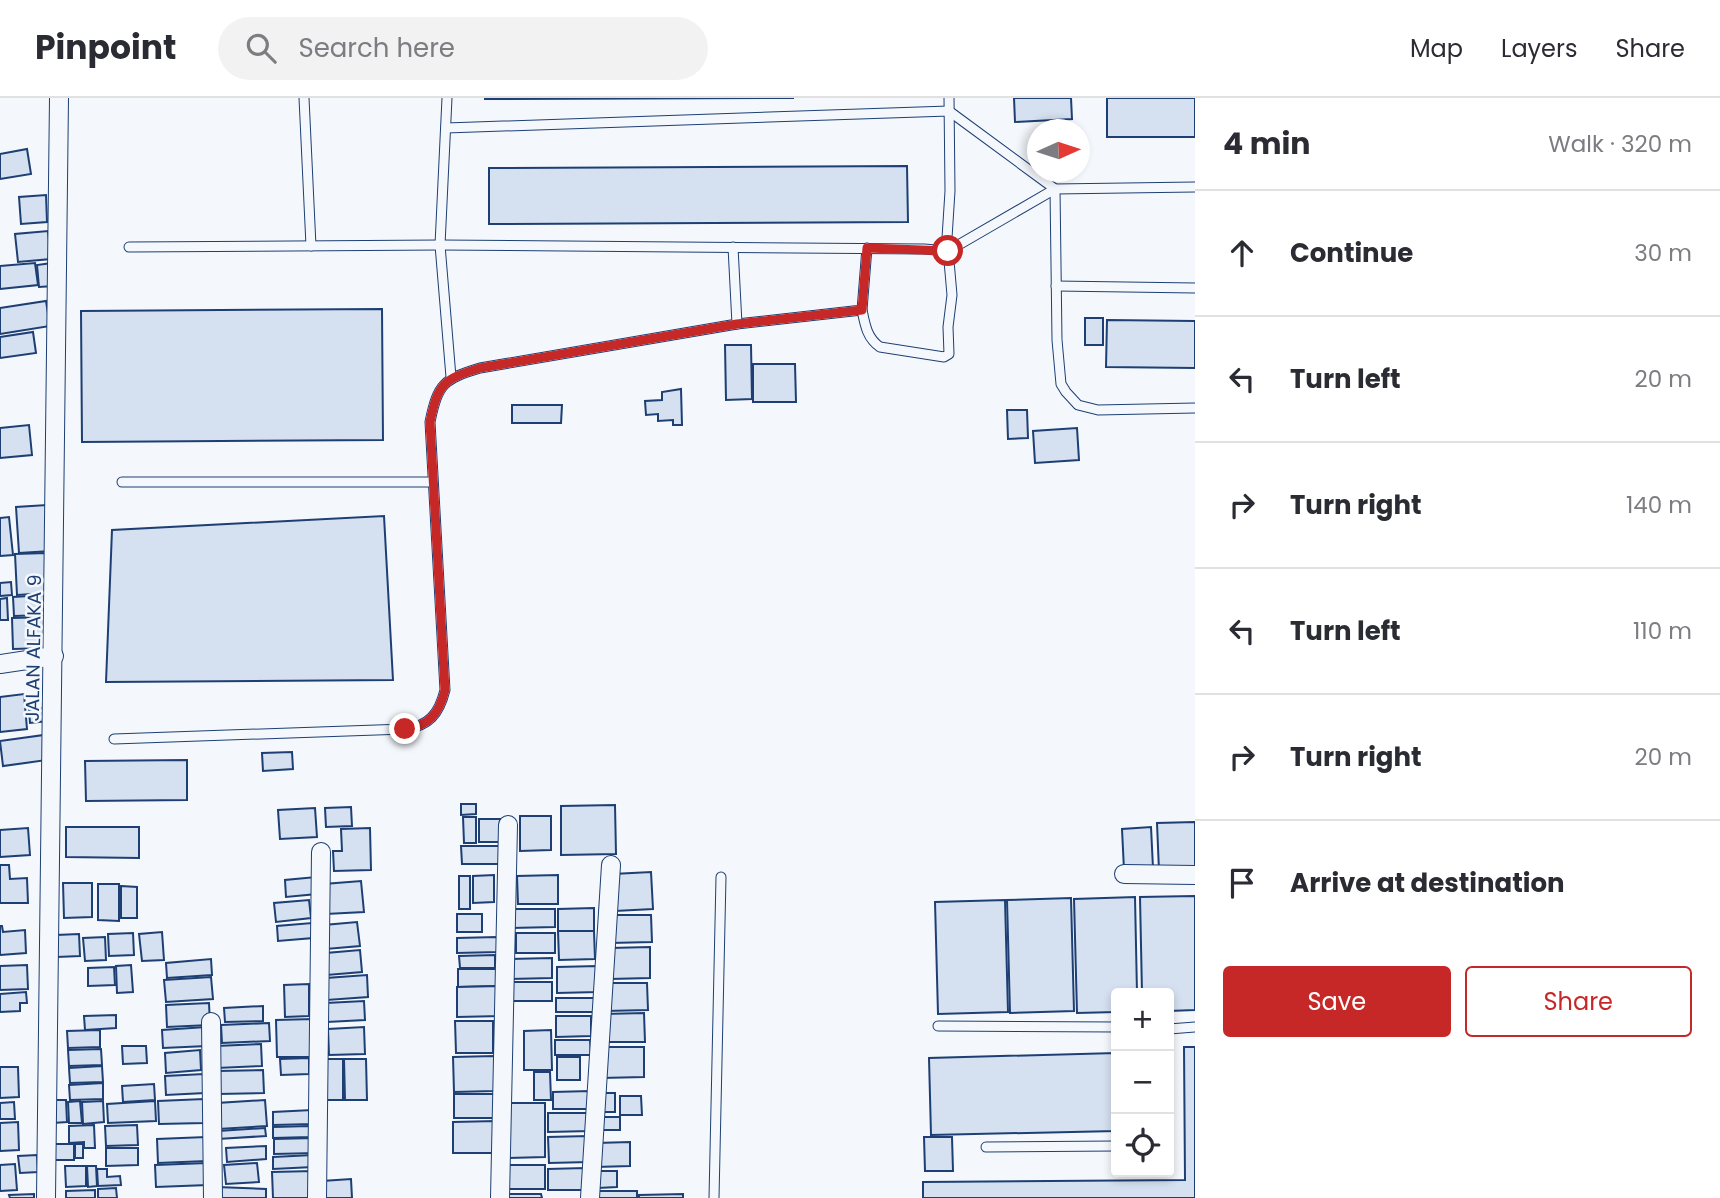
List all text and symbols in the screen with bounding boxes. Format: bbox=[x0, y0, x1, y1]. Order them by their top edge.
search box bbox=[218, 17, 708, 80]
text: Pinpoint bbox=[35, 24, 176, 71]
icon: search bbox=[242, 29, 280, 67]
text: Search here bbox=[298, 30, 455, 66]
text: Map bbox=[1410, 32, 1463, 65]
text: Layers bbox=[1501, 32, 1577, 65]
text: Share bbox=[1615, 32, 1685, 65]
north arrow bbox=[1027, 119, 1090, 182]
text: 4 min bbox=[1223, 122, 1311, 165]
text: Walk · 320 m bbox=[1548, 128, 1692, 160]
icon: ahead bbox=[1223, 234, 1261, 272]
route start bbox=[932, 235, 963, 266]
text: Continue bbox=[1290, 235, 1413, 271]
text: 30 m bbox=[1634, 237, 1692, 269]
icon: left bbox=[1223, 360, 1261, 398]
text: Turn left bbox=[1290, 361, 1401, 397]
text: 20 m bbox=[1634, 363, 1692, 395]
icon: right bbox=[1223, 486, 1261, 524]
text: Turn right bbox=[1290, 487, 1422, 523]
text: 140 m bbox=[1626, 489, 1692, 521]
street label: JALAN ALFAKA 9 bbox=[19, 574, 48, 722]
icon: left bbox=[1223, 612, 1261, 650]
text: Turn left bbox=[1290, 613, 1401, 649]
text: 110 m bbox=[1633, 615, 1692, 647]
route end bbox=[389, 713, 420, 744]
icon: right bbox=[1223, 738, 1261, 776]
text: Turn right bbox=[1290, 739, 1422, 775]
text: 20 m bbox=[1634, 741, 1692, 773]
icon: arrive bbox=[1223, 864, 1261, 902]
text: Arrive at destination bbox=[1290, 865, 1565, 901]
button: Save bbox=[1223, 966, 1451, 1037]
button: Share bbox=[1465, 966, 1692, 1037]
map controls bbox=[1111, 988, 1174, 1177]
button: + bbox=[1111, 988, 1174, 1051]
button: − bbox=[1111, 1051, 1174, 1114]
button: locate bbox=[1111, 1114, 1174, 1177]

